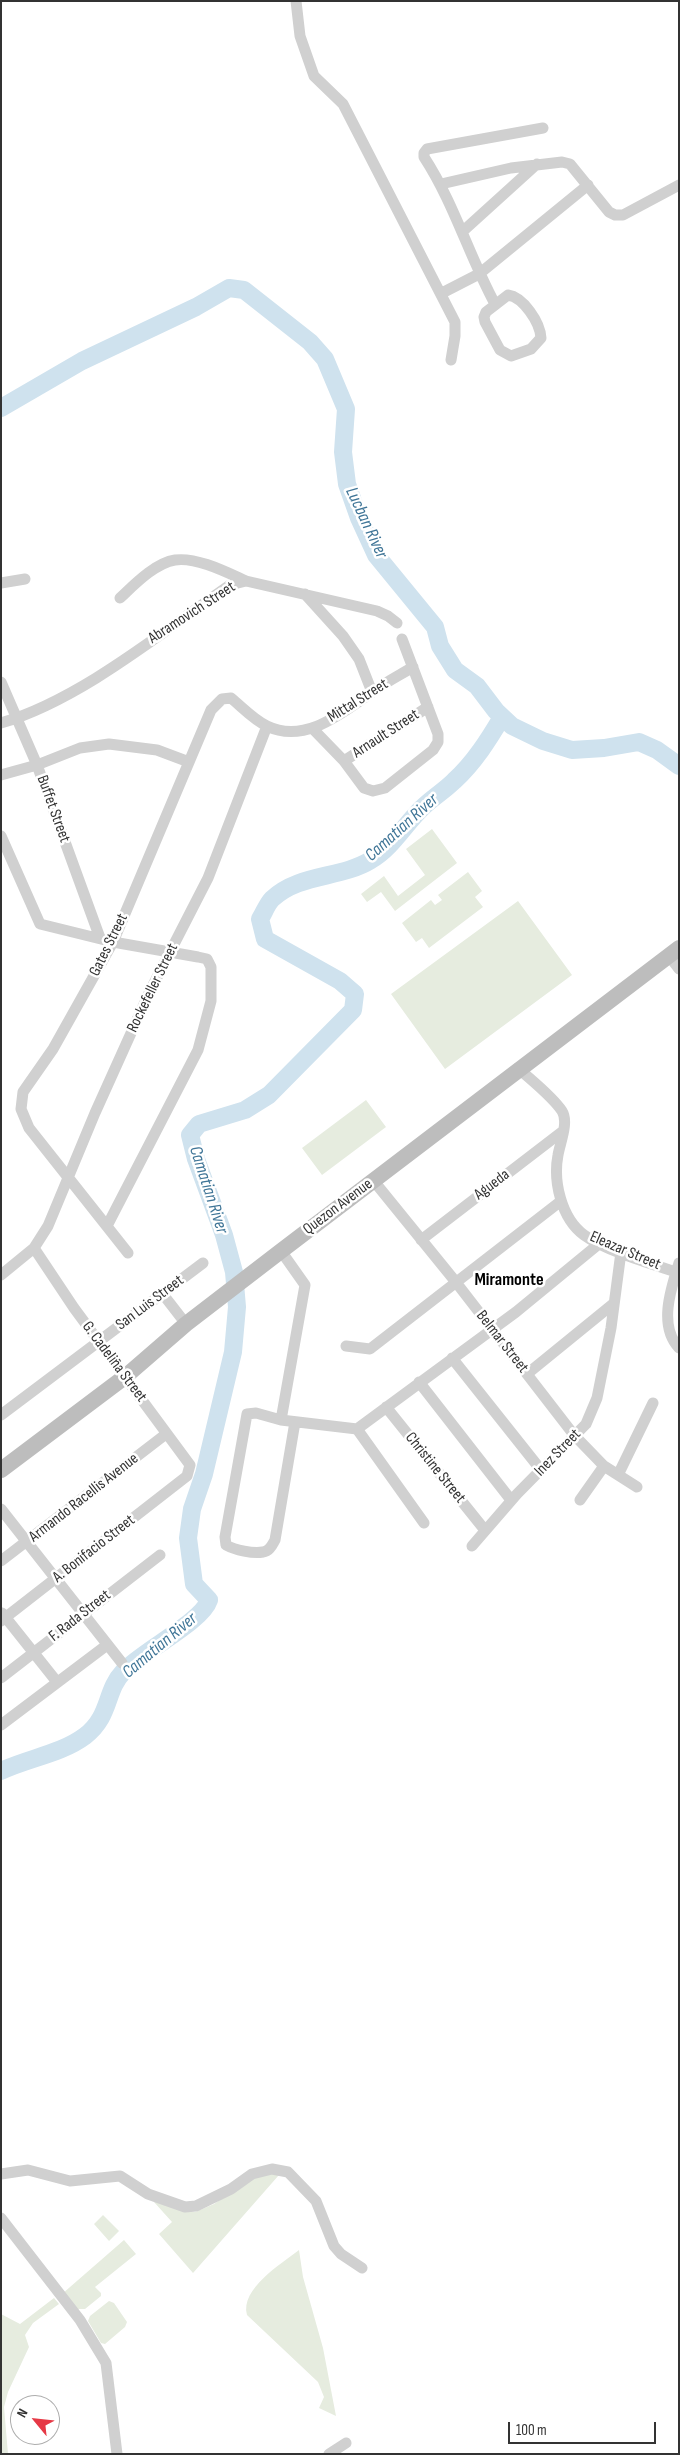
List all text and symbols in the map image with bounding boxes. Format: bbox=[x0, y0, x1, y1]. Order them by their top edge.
water label: Lucban River bbox=[340, 484, 392, 562]
street label: Abramovich Street bbox=[145, 578, 239, 648]
street label: Mittal Street bbox=[324, 675, 392, 727]
street label: Arnault Street bbox=[349, 705, 423, 763]
street label: Buffet Street bbox=[32, 773, 74, 845]
water label: Camatian River bbox=[361, 790, 443, 866]
street label: Gates Street bbox=[86, 911, 132, 979]
street label: Rockefeller Street bbox=[123, 940, 183, 1036]
water label: Camatian River bbox=[184, 1144, 232, 1236]
street label: Agueda bbox=[470, 1165, 514, 1205]
street label: Quezon Avenue bbox=[300, 1175, 376, 1239]
street label: Eleazar Street bbox=[587, 1228, 663, 1274]
district label: Miramonte bbox=[474, 1269, 544, 1291]
street label: San Luis Street bbox=[112, 1271, 188, 1335]
street label: Belmar Street bbox=[472, 1307, 532, 1377]
street label: G. Cadeliña Street bbox=[77, 1318, 151, 1406]
street label: Inez Street bbox=[531, 1425, 585, 1481]
street label: Christine Street bbox=[401, 1429, 469, 1507]
street label: Armando Racellis Avenue bbox=[25, 1449, 143, 1547]
street label: A. Bonifacio Street bbox=[49, 1511, 139, 1587]
street label: F. Rada Street bbox=[45, 1586, 115, 1646]
water label: Camatian River bbox=[118, 1609, 202, 1683]
north arrow bbox=[10, 2395, 60, 2445]
text: N bbox=[13, 2406, 31, 2420]
scale bar bbox=[510, 2412, 658, 2444]
text: 100 m bbox=[516, 2421, 547, 2440]

